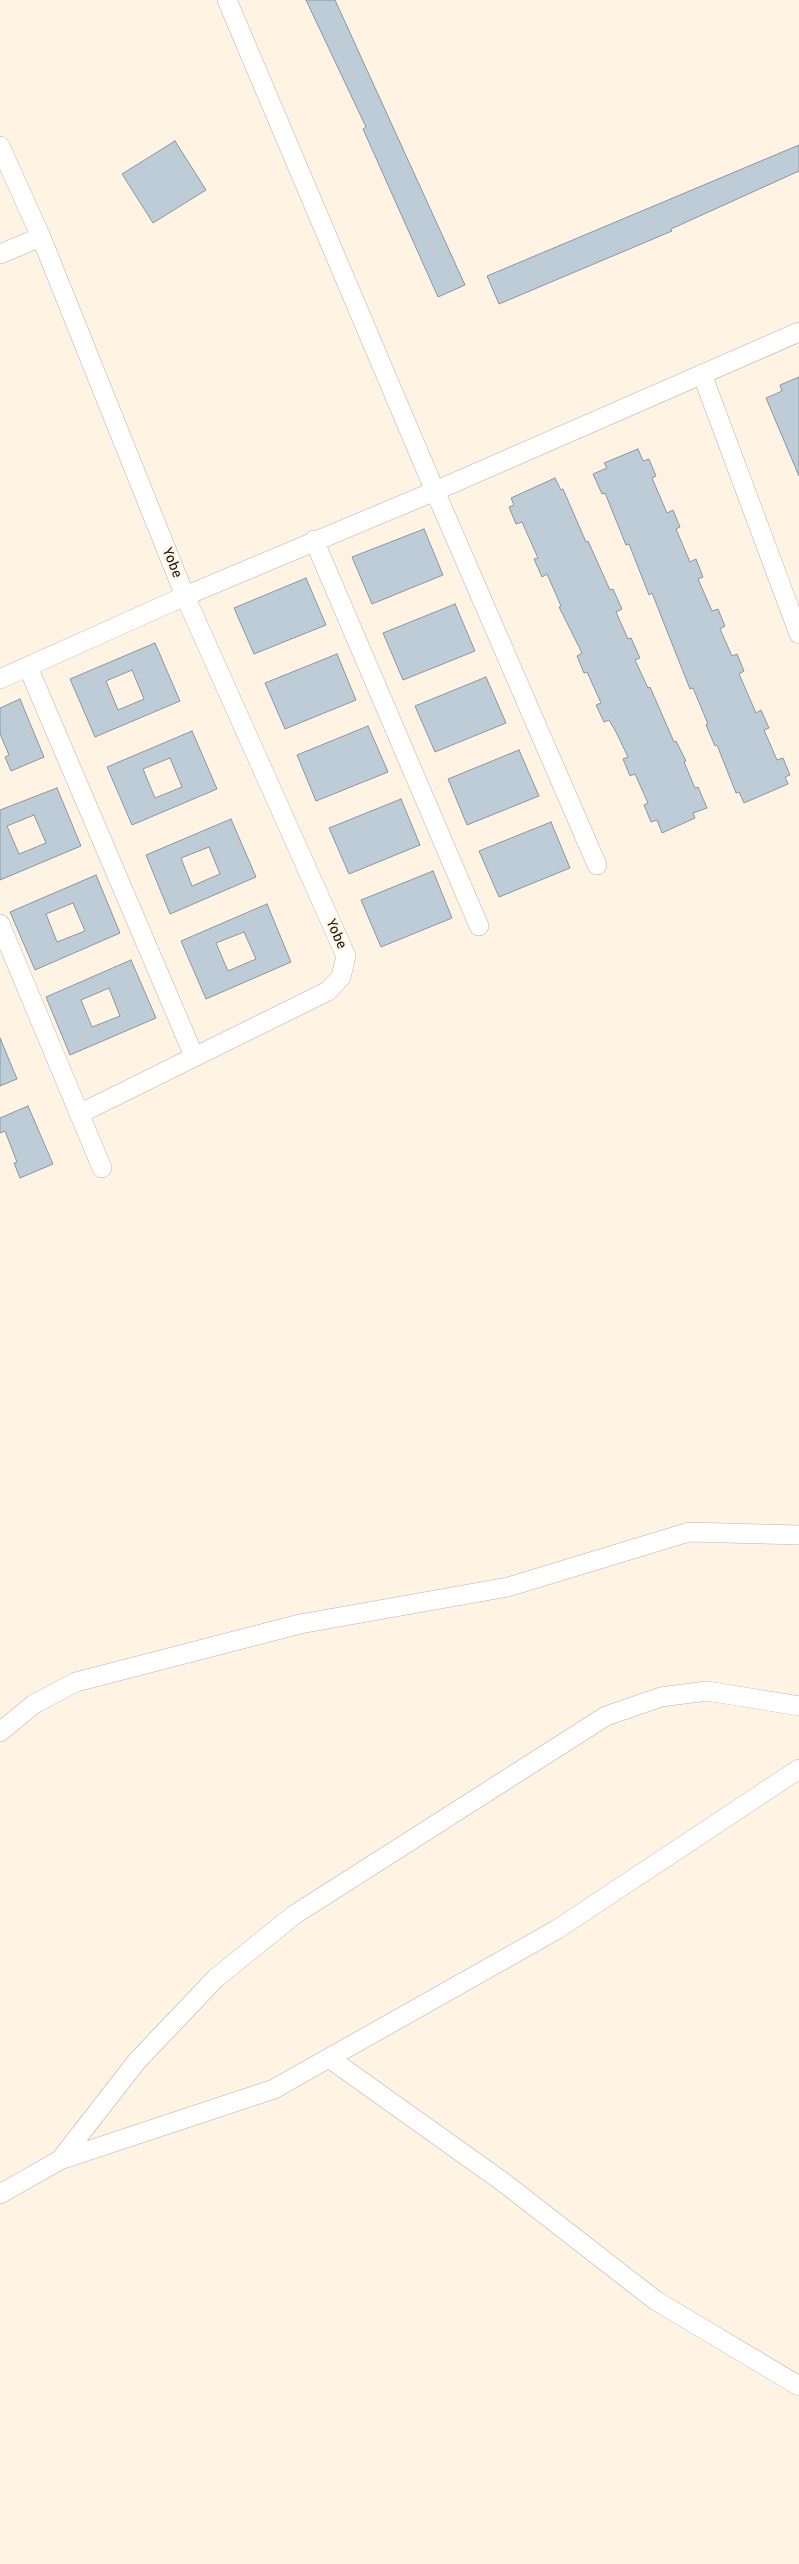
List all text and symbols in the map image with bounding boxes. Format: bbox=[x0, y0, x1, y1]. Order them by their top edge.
street label: Yobe bbox=[158, 545, 186, 581]
street label: Yobe bbox=[322, 916, 350, 952]

